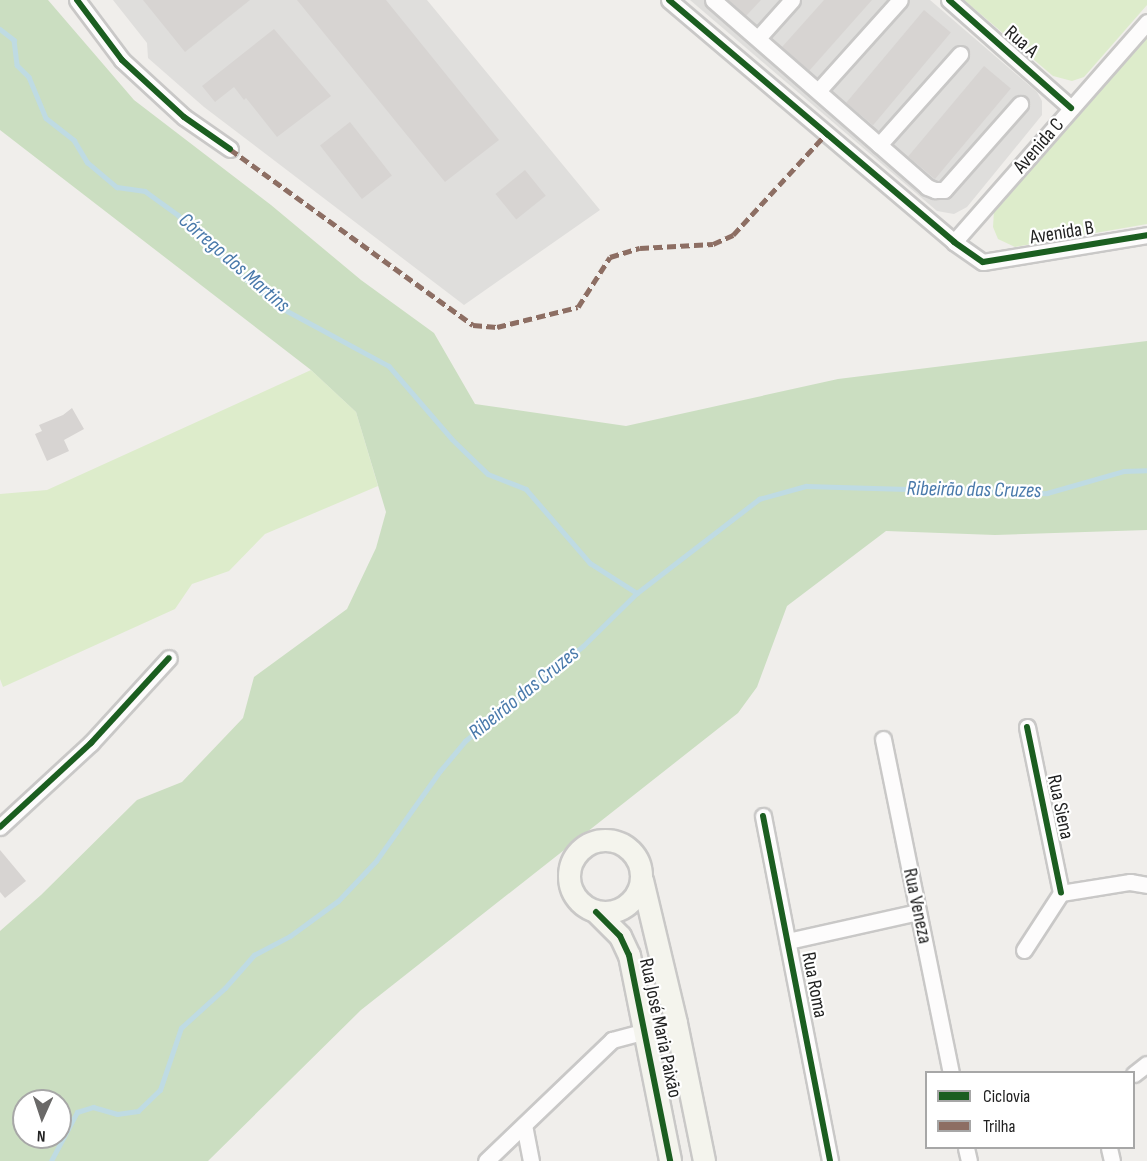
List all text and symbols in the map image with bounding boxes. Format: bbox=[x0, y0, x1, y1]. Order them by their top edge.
street label: Rua A bbox=[999, 21, 1043, 63]
street label: Avenida C bbox=[1009, 114, 1069, 178]
water label: Córrego dos Martins bbox=[173, 208, 295, 318]
street label: Avenida B bbox=[1028, 216, 1096, 250]
water label: Ribeirão das Cruzes bbox=[906, 476, 1042, 504]
water label: Ribeirão das Cruzes bbox=[464, 641, 584, 745]
street label: Rua Siena bbox=[1041, 773, 1079, 841]
street label: Rua Veneza bbox=[897, 866, 937, 946]
street label: Rua Roma bbox=[796, 950, 832, 1020]
street label: Rua José Maria Paixão bbox=[633, 956, 687, 1100]
legend bbox=[925, 1071, 1135, 1149]
text: Ciclovia bbox=[983, 1086, 1030, 1107]
north arrow bbox=[12, 1089, 72, 1149]
text: Trilha bbox=[983, 1116, 1015, 1137]
text: N bbox=[36, 1126, 46, 1145]

